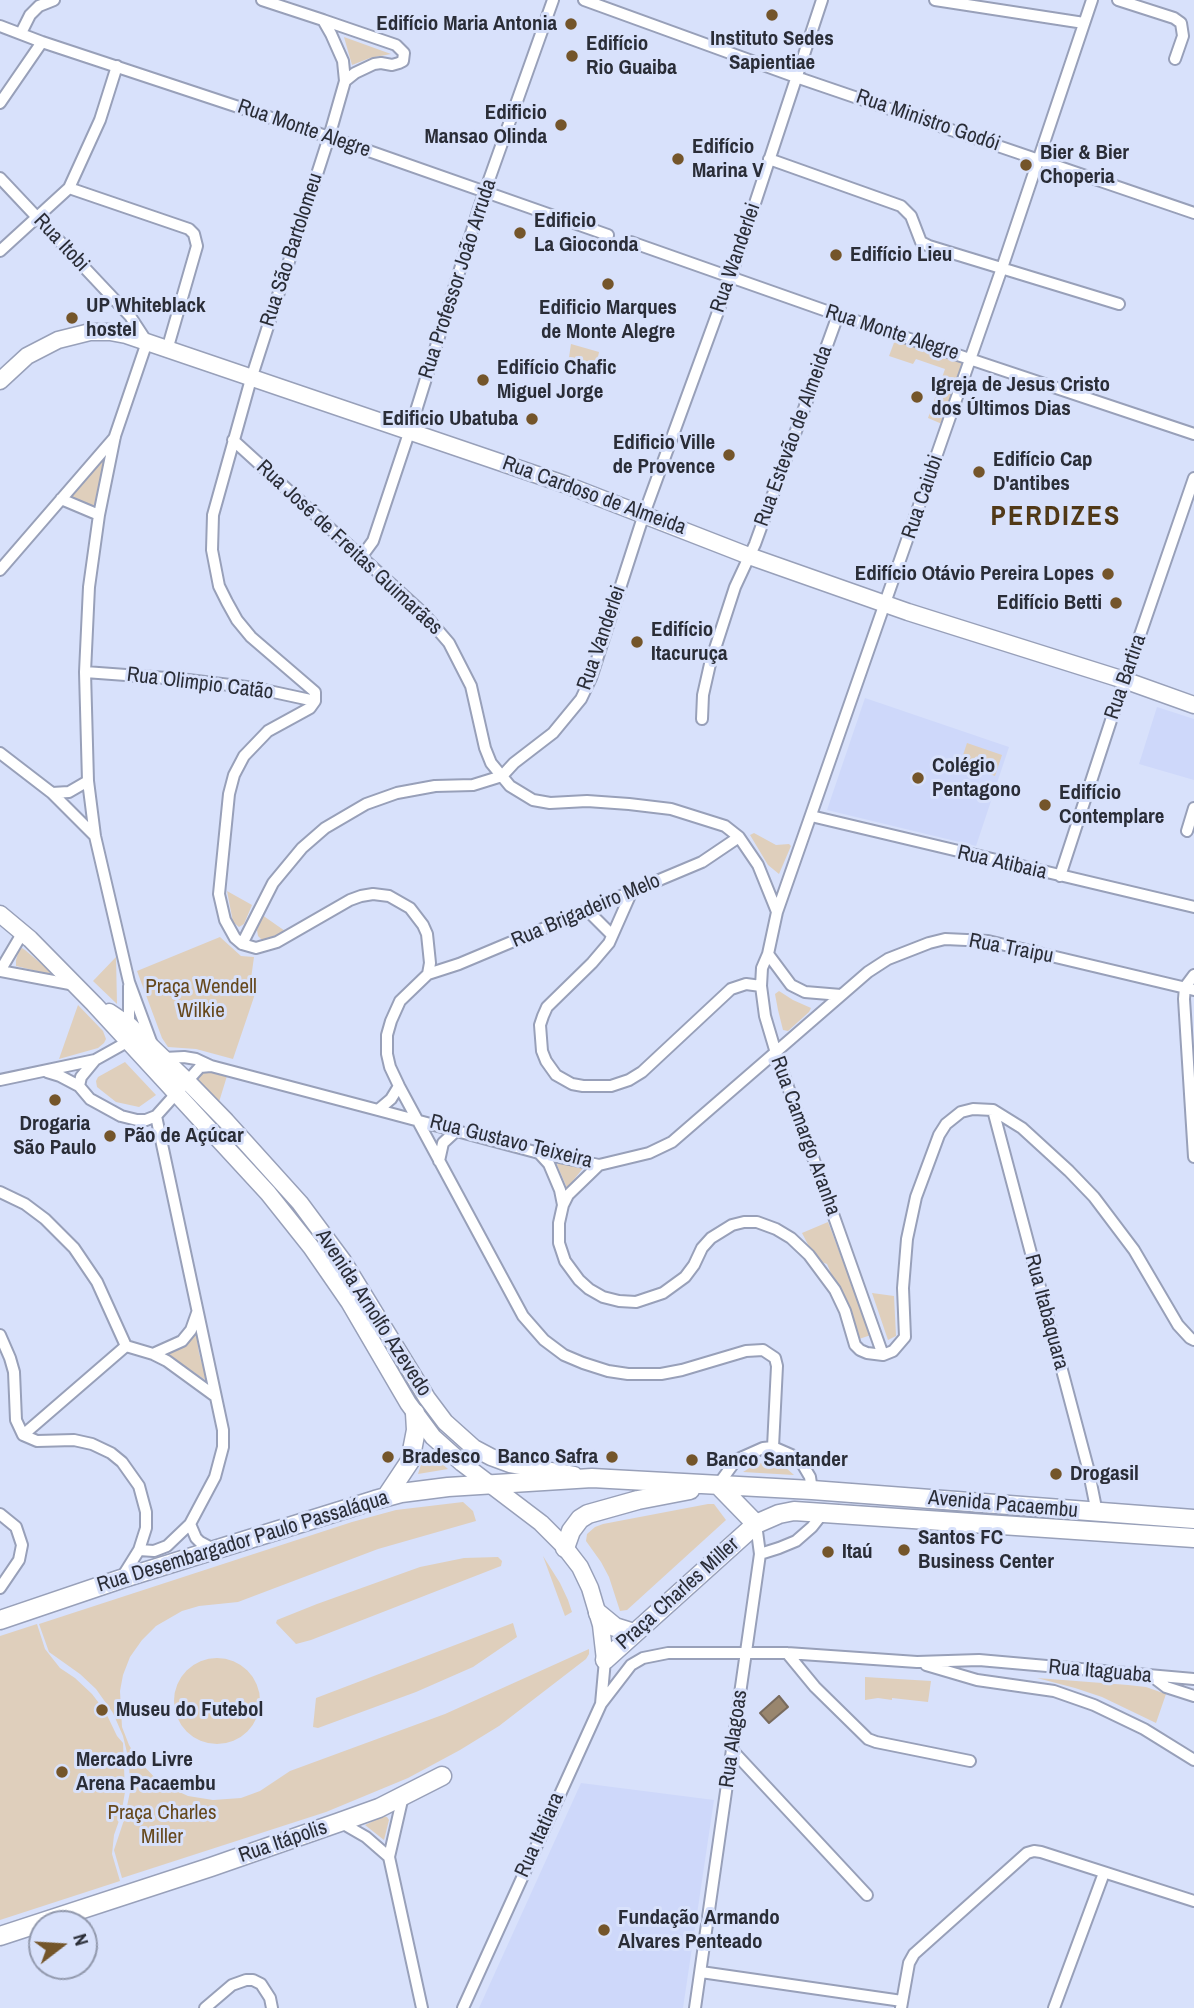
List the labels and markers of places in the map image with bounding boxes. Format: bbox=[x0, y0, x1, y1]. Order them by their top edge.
marker: Instituto Sedes Sapientiae bbox=[764, 7, 780, 23]
place label: Edifício Maria Antonia bbox=[376, 11, 557, 37]
marker: Edifício Maria Antonia bbox=[563, 16, 579, 32]
place label: Instituto Sedes Sapientiae bbox=[710, 26, 834, 76]
place label: Edifício Rio Guaiba bbox=[586, 31, 677, 81]
marker: Edifício Rio Guaiba bbox=[564, 48, 580, 64]
place label: Edificio Mansao Olinda bbox=[425, 100, 547, 150]
marker: Edificio Mansao Olinda bbox=[553, 117, 569, 133]
place label: Edifício Marina V bbox=[692, 134, 764, 184]
place label: Bier & Bier Choperia bbox=[1040, 140, 1129, 190]
marker: Edifício Marina V bbox=[670, 151, 686, 167]
marker: Bier & Bier Choperia bbox=[1018, 157, 1034, 173]
place label: Edificio La Gioconda bbox=[534, 208, 638, 258]
marker: Edificio La Gioconda bbox=[512, 225, 528, 241]
place label: Edifício Lieu bbox=[850, 242, 952, 268]
marker: Edifício Lieu bbox=[828, 247, 844, 263]
marker: Edificio Marques de Monte Alegre bbox=[600, 276, 616, 292]
place label: UP Whiteblack hostel bbox=[86, 293, 206, 343]
place label: Edificio Marques de Monte Alegre bbox=[539, 295, 677, 345]
marker: UP Whiteblack hostel bbox=[64, 310, 80, 326]
place label: Edifício Chafic Miguel Jorge bbox=[497, 355, 617, 405]
marker: Edifício Chafic Miguel Jorge bbox=[475, 372, 491, 388]
place label: Igreja de Jesus Cristo dos Últimos Dias bbox=[931, 372, 1110, 422]
marker: Igreja de Jesus Cristo dos Últimos Dias bbox=[909, 389, 925, 405]
place label: Edificio Ubatuba bbox=[382, 406, 518, 432]
marker: Edificio Ubatuba bbox=[524, 411, 540, 427]
place label: Edificio Ville de Provence bbox=[613, 430, 715, 480]
marker: Edificio Ville de Provence bbox=[721, 447, 737, 463]
place label: Edifício Cap D'antibes bbox=[993, 447, 1093, 497]
marker: Edifício Cap D'antibes bbox=[971, 464, 987, 480]
place label: Edifício Otávio Pereira Lopes bbox=[855, 561, 1094, 587]
marker: Edifício Otávio Pereira Lopes bbox=[1100, 566, 1116, 582]
place label: Edifício Betti bbox=[997, 590, 1102, 616]
marker: Edifício Betti bbox=[1108, 595, 1124, 611]
place label: Edifício Itacuruça bbox=[651, 617, 728, 667]
marker: Edifício Itacuruça bbox=[629, 634, 645, 650]
place label: Colégio Pentagono bbox=[932, 753, 1021, 803]
marker: Colégio Pentagono bbox=[910, 770, 926, 786]
place label: Edifício Contemplare bbox=[1059, 780, 1164, 830]
marker: Edifício Contemplare bbox=[1037, 797, 1053, 813]
marker: Drogaria São Paulo bbox=[47, 1092, 63, 1108]
place label: Drogaria São Paulo bbox=[13, 1111, 97, 1161]
place label: Pão de Açúcar bbox=[124, 1123, 244, 1149]
marker: Pão de Açúcar bbox=[102, 1128, 118, 1144]
place label: Bradesco bbox=[402, 1444, 480, 1470]
place label: Banco Safra bbox=[498, 1444, 598, 1470]
place label: Banco Santander bbox=[706, 1447, 848, 1473]
marker: Bradesco bbox=[380, 1449, 396, 1465]
marker: Banco Safra bbox=[604, 1449, 620, 1465]
marker: Banco Santander bbox=[684, 1452, 700, 1468]
place label: Drogasil bbox=[1070, 1461, 1139, 1487]
marker: Drogasil bbox=[1048, 1466, 1064, 1482]
place label: Santos FC Business Center bbox=[918, 1525, 1054, 1575]
place label: Itaú bbox=[842, 1539, 873, 1565]
marker: Santos FC Business Center bbox=[896, 1542, 912, 1558]
marker: Itaú bbox=[820, 1544, 836, 1560]
place label: Museu do Futebol bbox=[116, 1697, 263, 1723]
marker: Museu do Futebol bbox=[94, 1702, 110, 1718]
place label: Mercado Livre Arena Pacaembu bbox=[76, 1747, 216, 1797]
marker: Mercado Livre Arena Pacaembu bbox=[54, 1764, 70, 1780]
place label: Fundação Armando Alvares Penteado bbox=[618, 1905, 780, 1955]
marker: Fundação Armando Alvares Penteado bbox=[596, 1922, 612, 1938]

